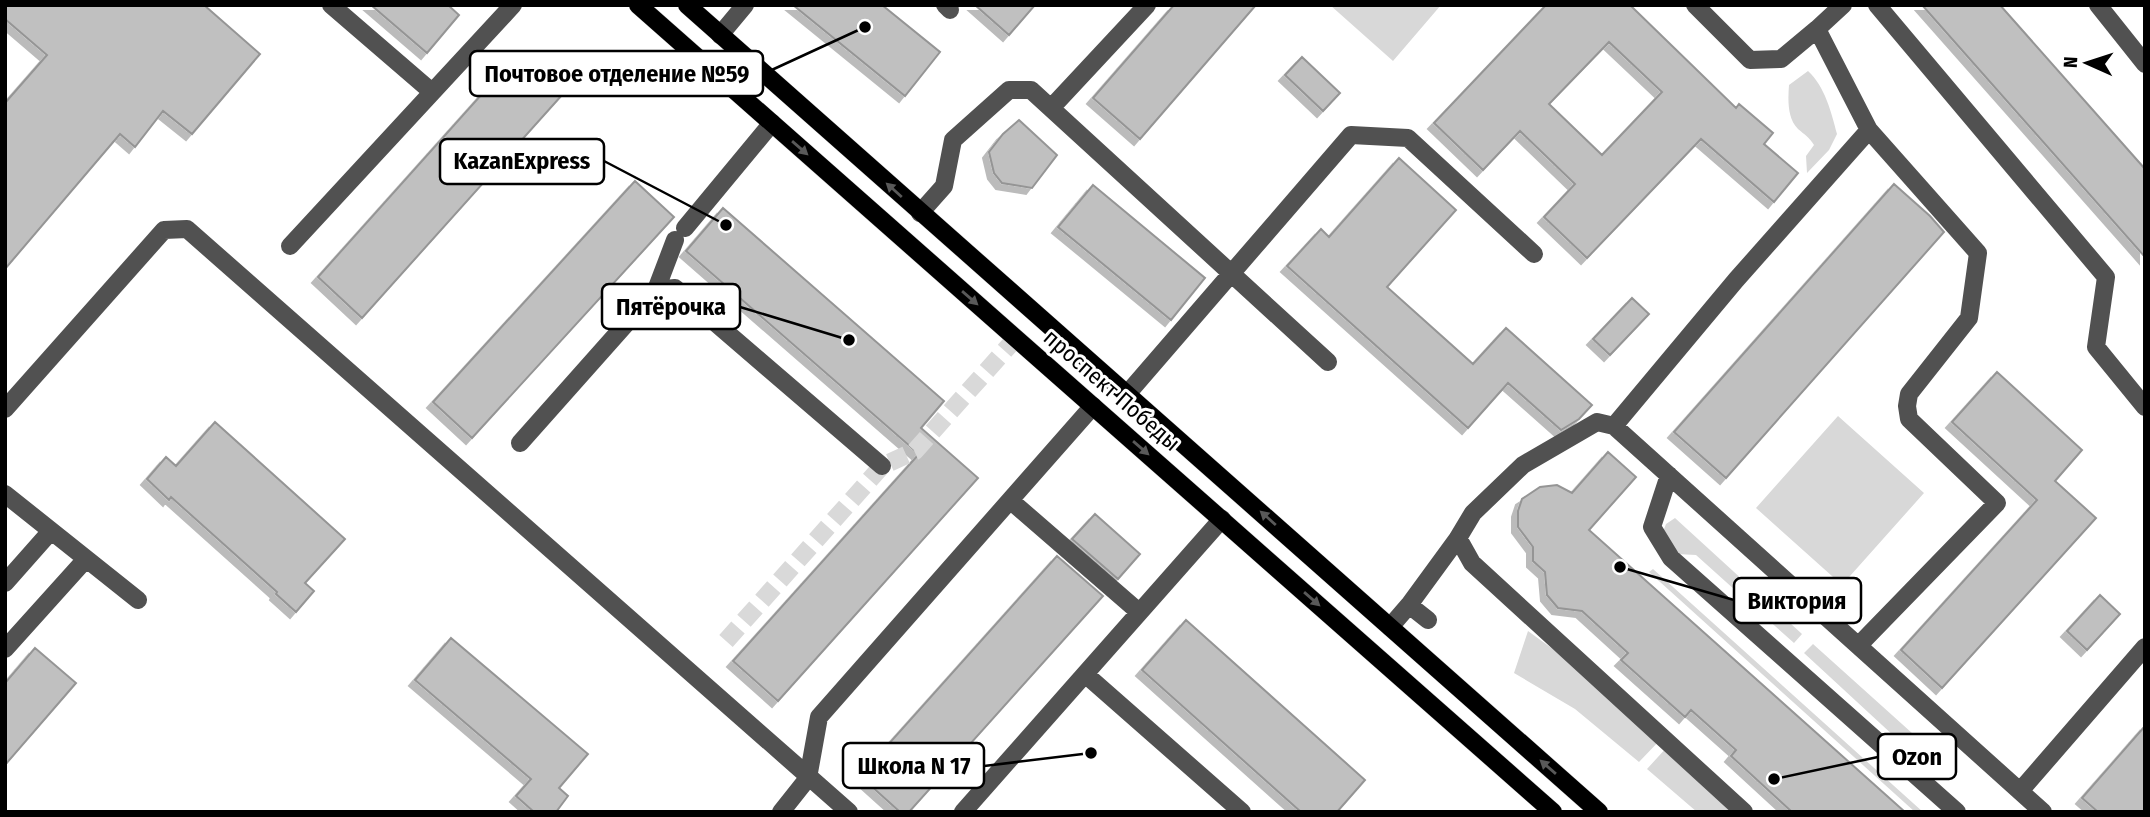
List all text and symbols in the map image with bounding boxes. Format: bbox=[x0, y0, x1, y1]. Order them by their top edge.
north arrow bbox=[2052, 28, 2122, 98]
callout: Почтовое отделение №59 bbox=[470, 51, 763, 96]
text: N bbox=[2059, 56, 2082, 68]
text: Почтовое отделение №59 bbox=[485, 60, 749, 88]
callout: KazanExpress bbox=[440, 139, 604, 184]
one-way arrow bbox=[791, 139, 808, 155]
text: KazanExpress bbox=[454, 147, 591, 175]
one-way arrow bbox=[886, 183, 903, 198]
callout: Пятёрочка bbox=[602, 284, 740, 329]
one-way arrow bbox=[962, 290, 979, 305]
text: Пятёрочка bbox=[616, 293, 726, 321]
street label: проспект Победы bbox=[1038, 323, 1186, 457]
one-way arrow bbox=[1132, 440, 1149, 456]
one-way arrow bbox=[1259, 510, 1277, 526]
callout: Виктория bbox=[1734, 578, 1861, 623]
text: Виктория bbox=[1748, 587, 1846, 615]
one-way arrow bbox=[1303, 591, 1320, 606]
callout: Ozon bbox=[1878, 734, 1956, 779]
callout: Школа N 17 bbox=[843, 743, 984, 788]
text: Ozon bbox=[1892, 743, 1942, 771]
text: Школа N 17 bbox=[857, 752, 971, 780]
one-way arrow bbox=[1540, 759, 1557, 775]

